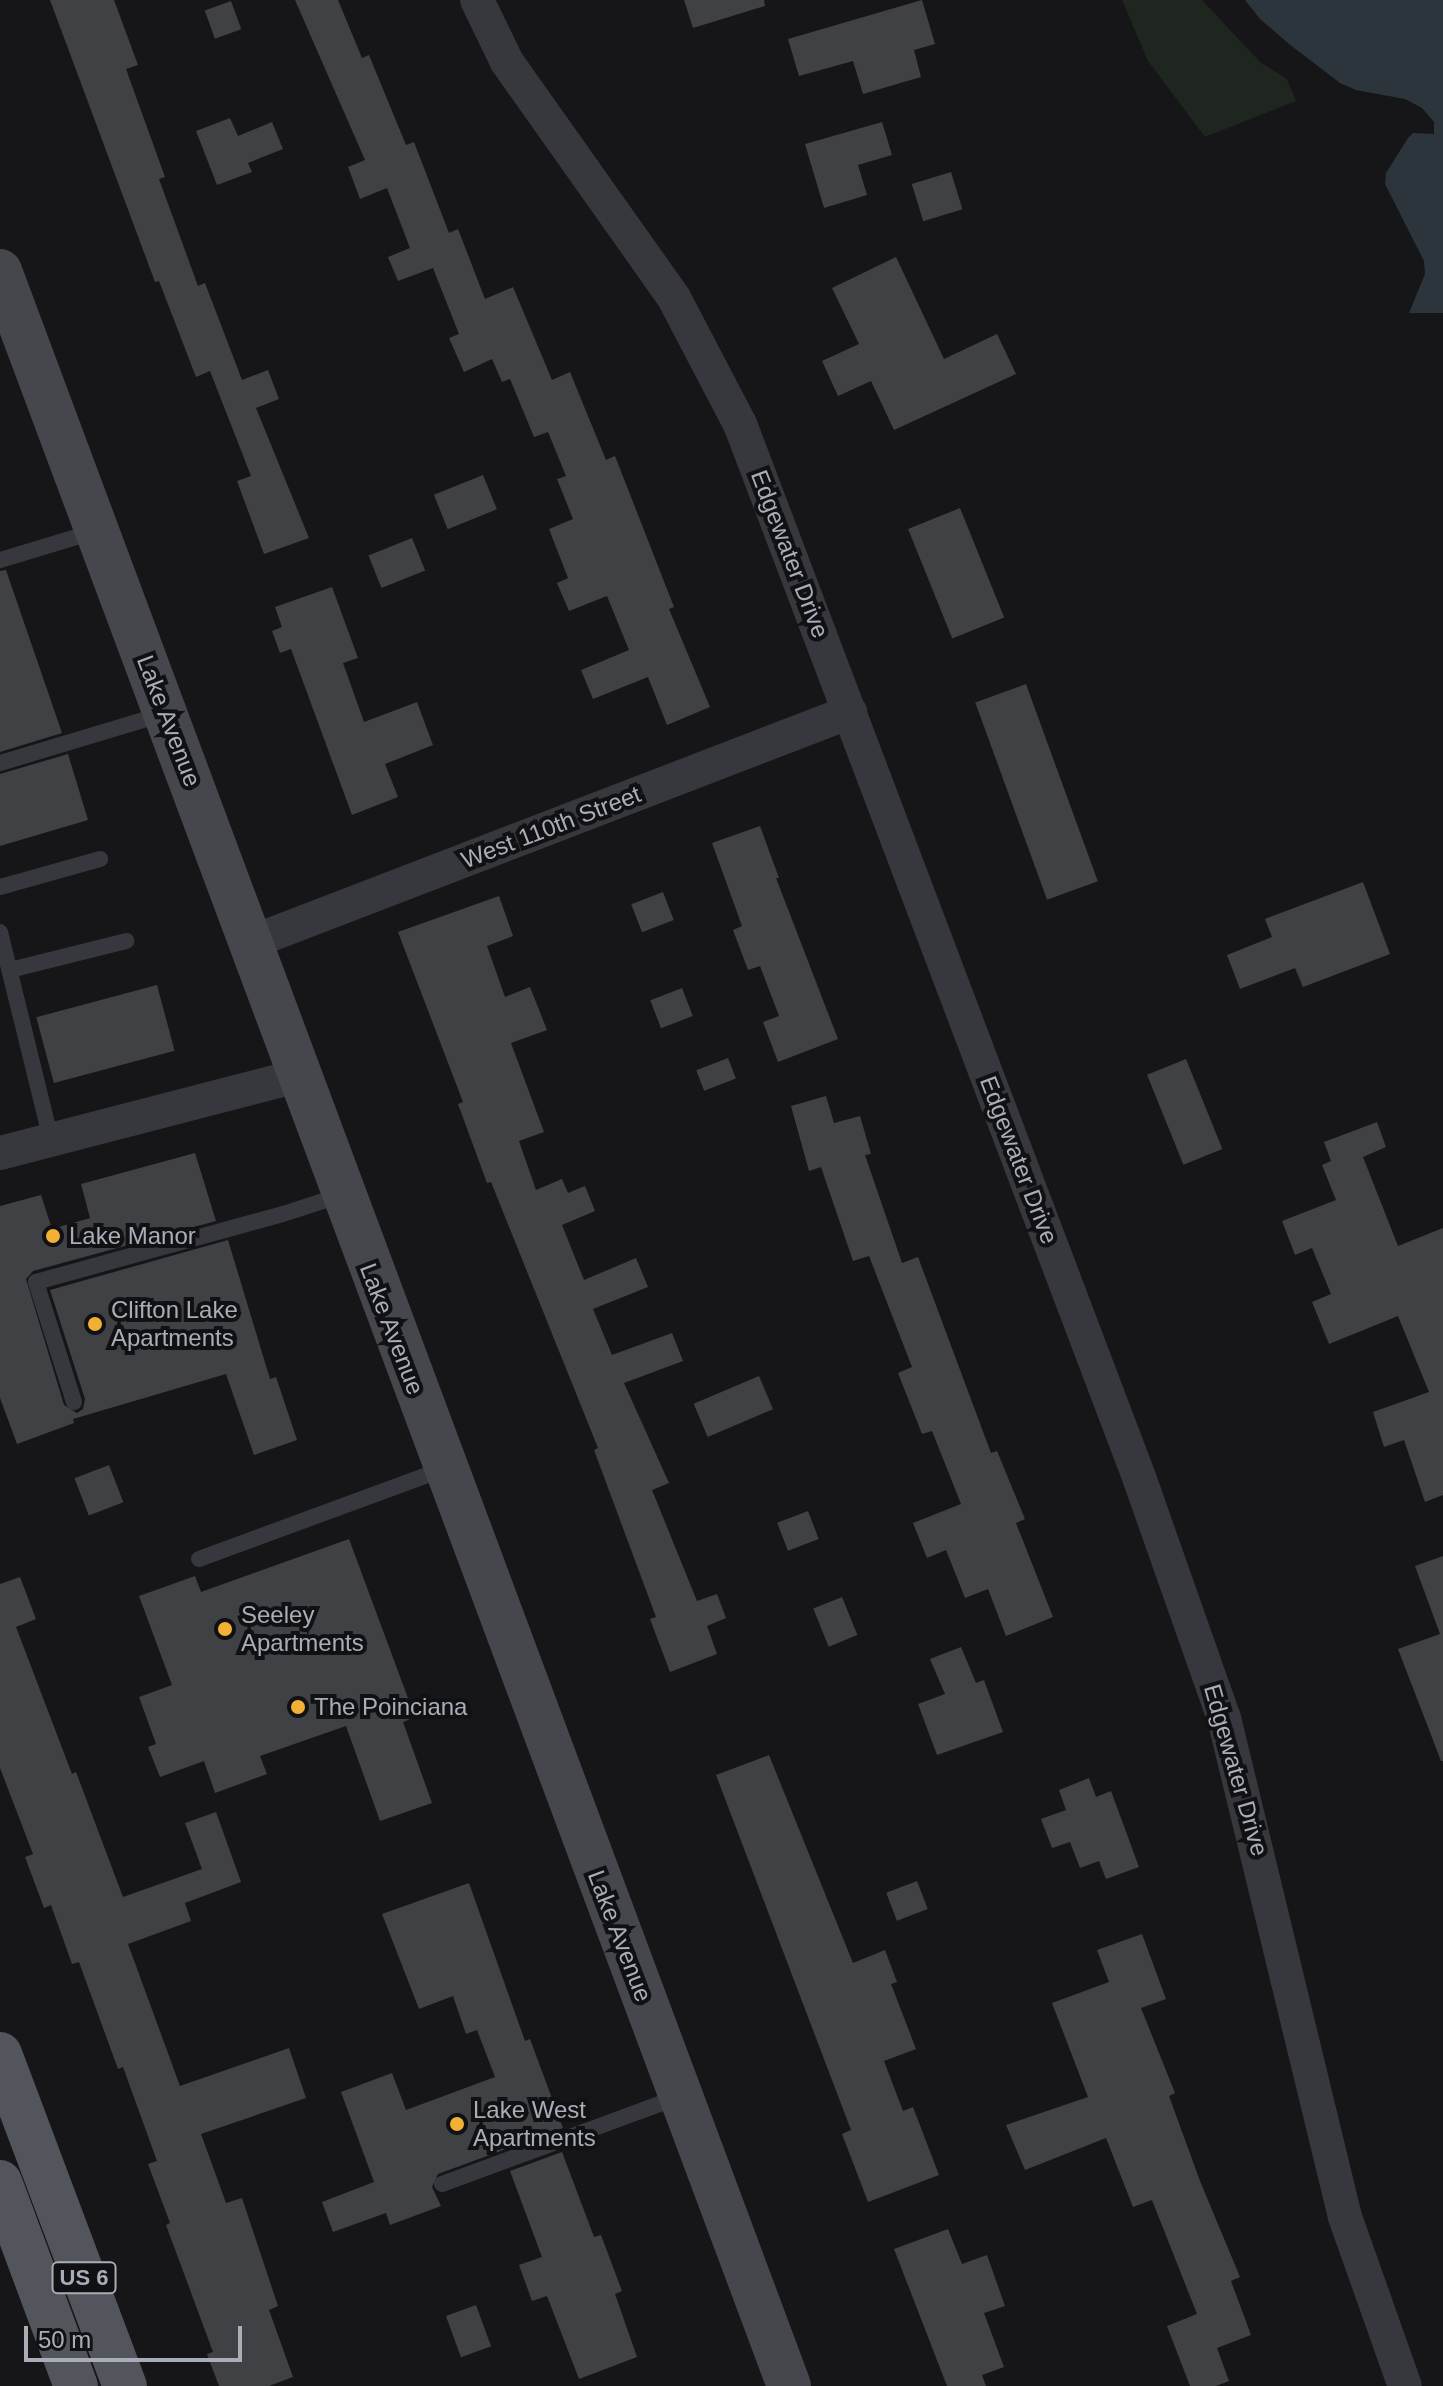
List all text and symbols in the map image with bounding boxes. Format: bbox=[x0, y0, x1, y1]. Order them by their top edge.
street label: Edgewater Drive bbox=[745, 466, 835, 642]
street label: Lake Avenue bbox=[131, 651, 207, 791]
street label: West 110th Street bbox=[457, 780, 645, 874]
street label: Edgewater Drive bbox=[974, 1072, 1064, 1248]
place label: Lake Manor bbox=[69, 1222, 196, 1250]
marker: Lake Manor bbox=[44, 1227, 62, 1245]
street label: Lake Avenue bbox=[354, 1259, 430, 1399]
place label: Clifton Lake Apartments bbox=[111, 1296, 238, 1352]
marker: Clifton Lake Apartments bbox=[86, 1315, 104, 1333]
place label: Seeley Apartments bbox=[241, 1601, 364, 1657]
marker: Seeley Apartments bbox=[216, 1620, 234, 1638]
street label: Edgewater Drive bbox=[1198, 1681, 1274, 1859]
place label: The Poinciana bbox=[314, 1693, 467, 1721]
marker: The Poinciana bbox=[289, 1698, 307, 1716]
street label: Lake Avenue bbox=[582, 1866, 658, 2006]
place label: Lake West Apartments bbox=[473, 2096, 596, 2152]
marker: Lake West Apartments bbox=[448, 2115, 466, 2133]
road number: US 6 bbox=[50, 2260, 118, 2296]
scale bar bbox=[28, 2310, 246, 2360]
text: 50 m bbox=[38, 2326, 91, 2353]

